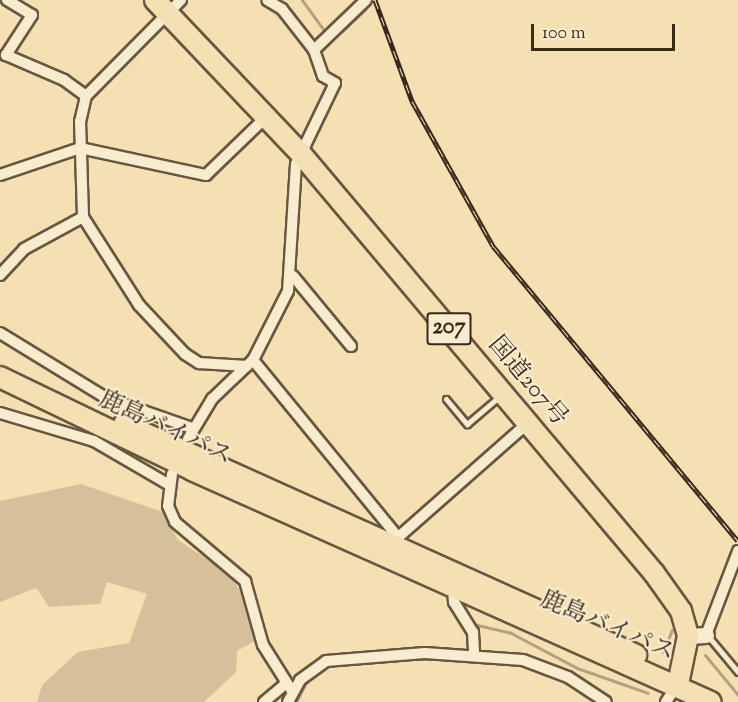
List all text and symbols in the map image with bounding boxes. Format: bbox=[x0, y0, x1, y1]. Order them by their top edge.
scale bar bbox=[534, 12, 678, 50]
text: 100 m bbox=[542, 21, 586, 47]
road number: 207 bbox=[426, 310, 472, 348]
street label: 国道207号 bbox=[481, 331, 573, 433]
street label: 鹿島バイパス bbox=[94, 386, 236, 472]
street label: 鹿島バイパス bbox=[535, 586, 679, 668]

